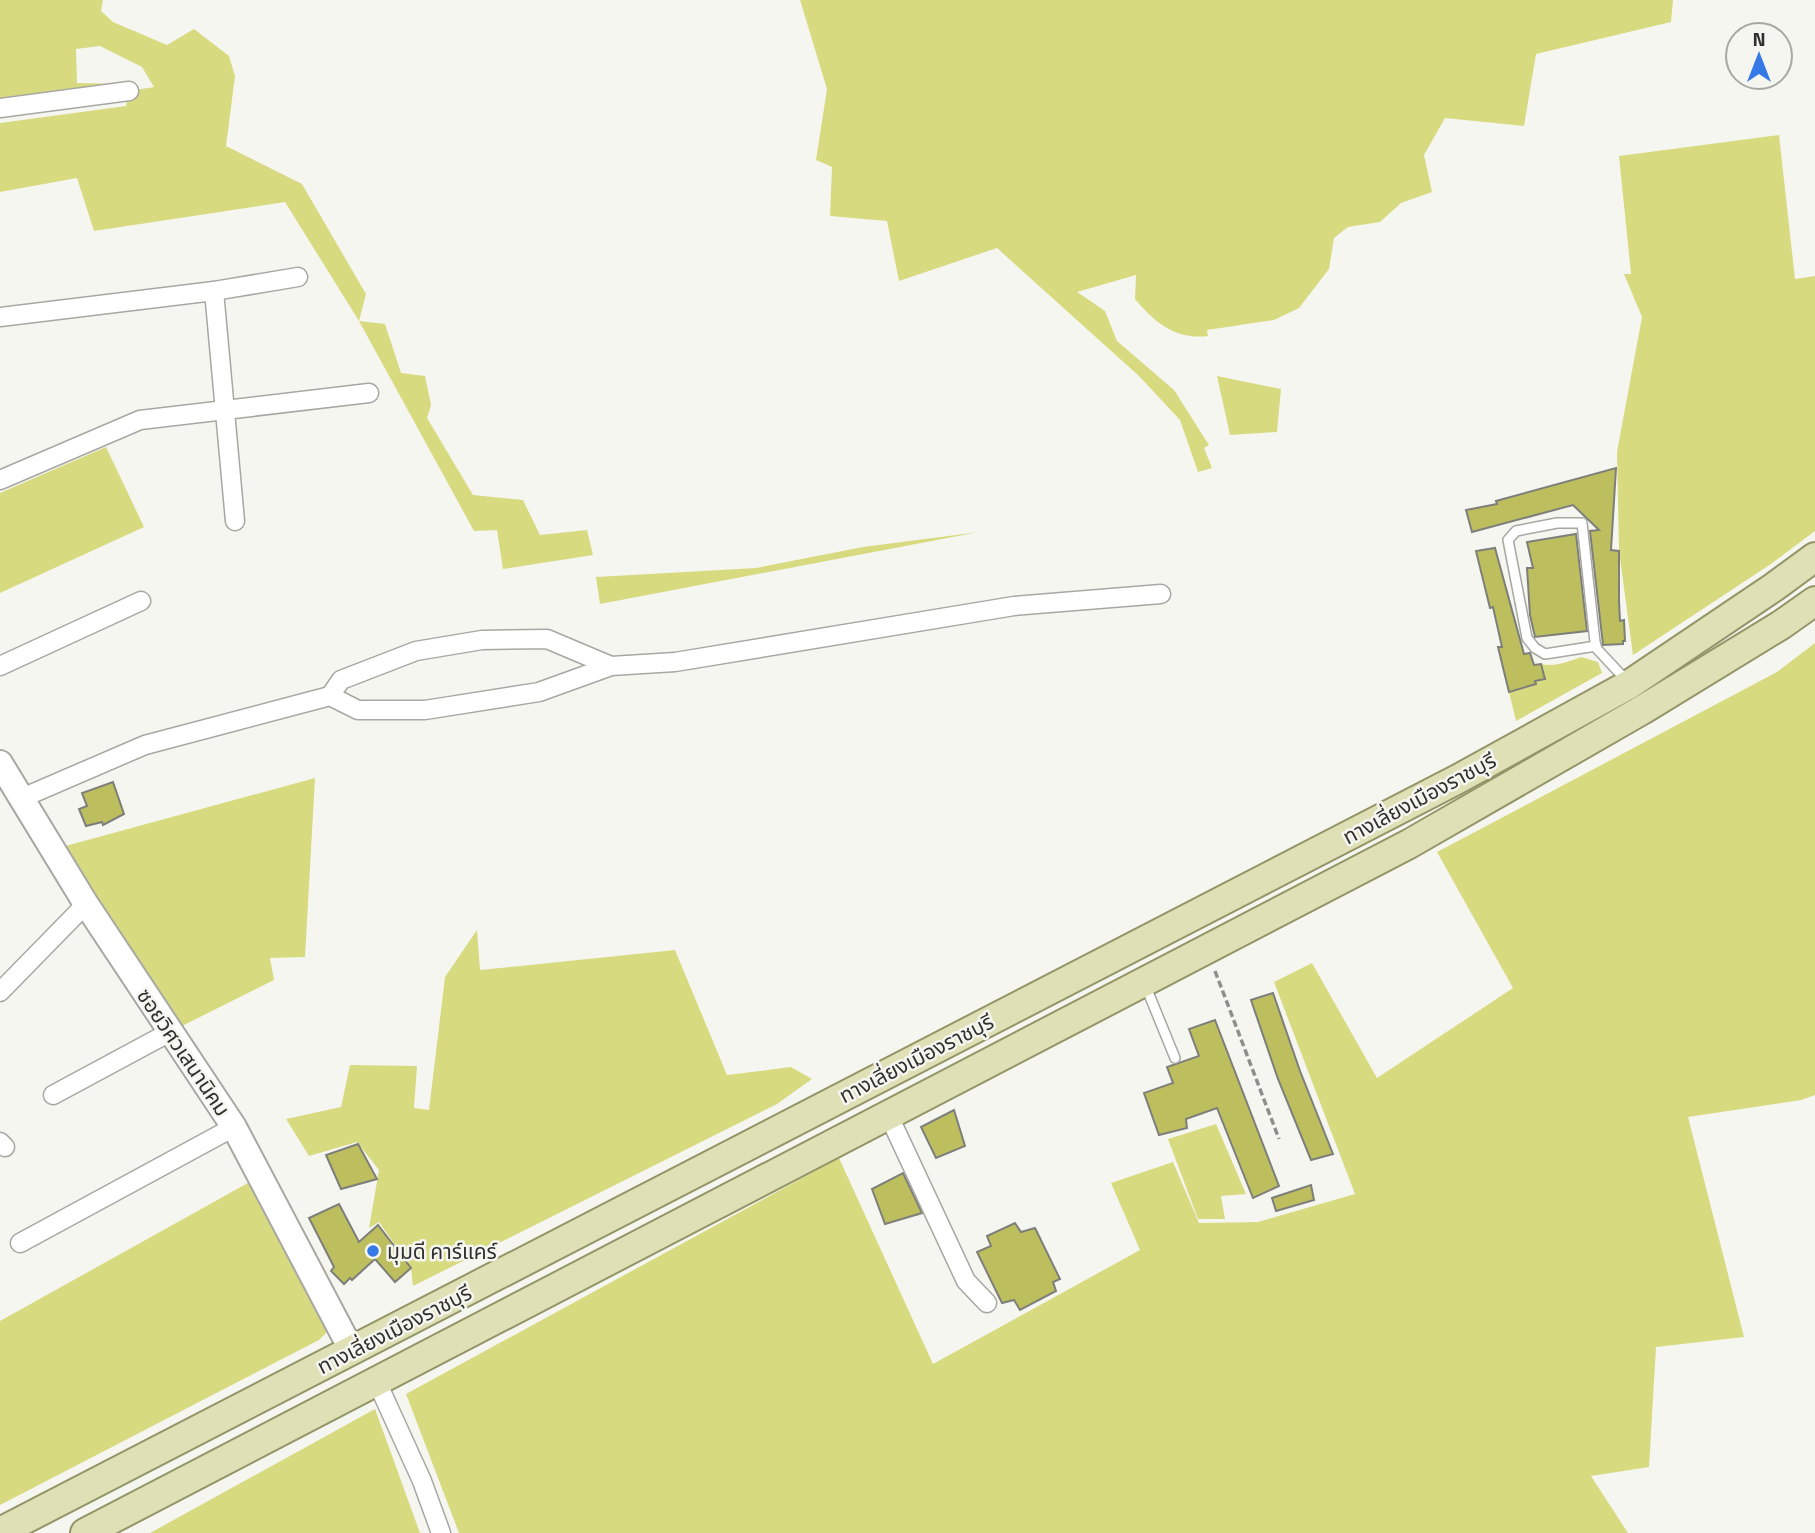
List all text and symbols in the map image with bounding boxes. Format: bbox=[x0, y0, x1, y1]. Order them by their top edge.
north arrow bbox=[1724, 21, 1794, 91]
text: N bbox=[1752, 24, 1766, 53]
street label: ทางเลี่ยงเมืองราชบุรี bbox=[1336, 744, 1502, 852]
street label: ซอยวิศวเสนานิคม bbox=[129, 982, 239, 1122]
street label: ทางเลี่ยงเมืองราชบุรี bbox=[833, 1005, 999, 1111]
place label: มุมดี คาร์แคร์ bbox=[387, 1235, 498, 1267]
marker: มุมดี คาร์แคร์ bbox=[365, 1243, 381, 1259]
street label: ทางเลี่ยงเมืองราชบุรี bbox=[311, 1276, 477, 1382]

